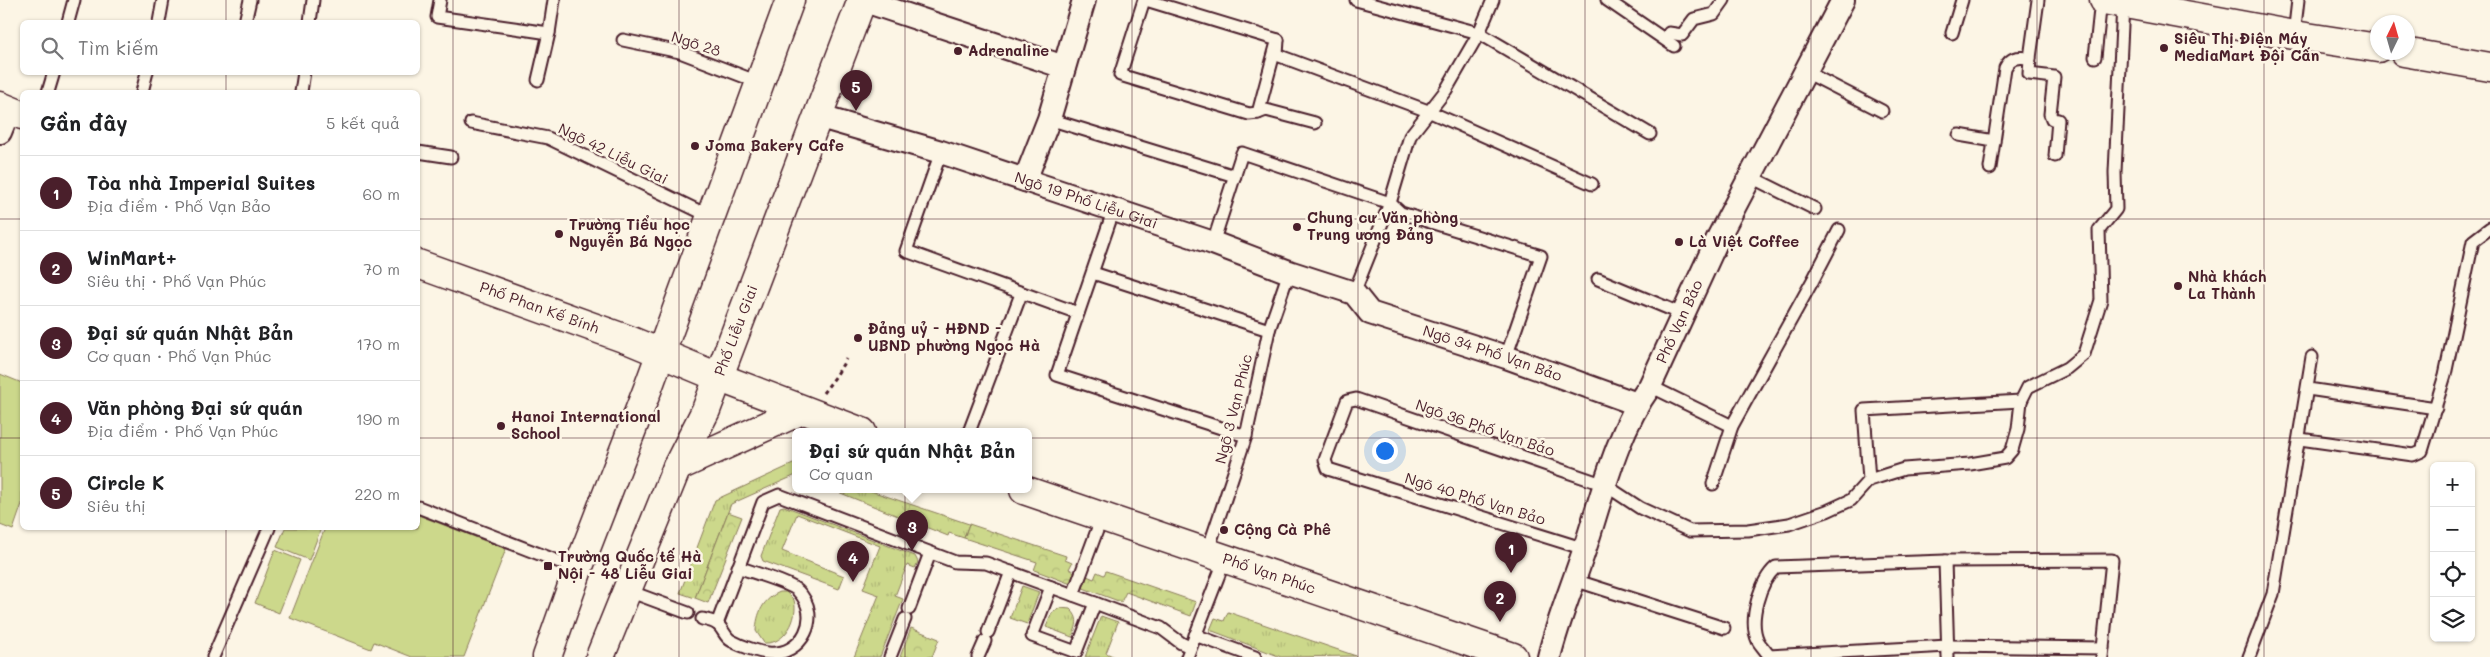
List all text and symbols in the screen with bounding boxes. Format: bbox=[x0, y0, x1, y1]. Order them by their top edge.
north arrow bbox=[2370, 15, 2415, 60]
search box bbox=[20, 20, 420, 75]
street label: Ngõ 28 bbox=[669, 26, 724, 60]
place label: Siêu Thị Điện Máy MediaMart Đội Cấn bbox=[2174, 28, 2319, 65]
icon: search bbox=[38, 34, 66, 62]
text: Tìm kiếm bbox=[78, 35, 159, 60]
place label: Adrenaline bbox=[968, 40, 1049, 60]
marker: Siêu Thị Điện Máy MediaMart Đội Cấn bbox=[2158, 42, 2170, 54]
marker: Adrenaline bbox=[952, 45, 964, 57]
pin: 5 bbox=[840, 70, 872, 111]
text: Gần đây bbox=[40, 109, 128, 136]
text: 5 kết quả bbox=[326, 112, 400, 133]
street label: Ngõ 42 Liễu Giai bbox=[555, 118, 672, 188]
place label: Joma Bakery Cafe bbox=[705, 135, 844, 155]
marker: Joma Bakery Cafe bbox=[689, 140, 701, 152]
street label: Ngõ 19 Phố Liễu Giai bbox=[1012, 166, 1160, 233]
text: Tòa nhà Imperial Suites bbox=[87, 170, 315, 195]
text: 1 bbox=[52, 183, 60, 204]
text: 60 m bbox=[363, 183, 400, 204]
text: Địa điểm · Phố Vạn Bảo bbox=[87, 195, 271, 216]
place label: Chung cư Văn phòng Trung ương Đảng bbox=[1307, 207, 1458, 244]
place label: Trường Tiểu học Nguyễn Bá Ngọc bbox=[569, 214, 692, 251]
marker: Chung cư Văn phòng Trung ương Đảng bbox=[1291, 221, 1303, 233]
marker: Trường Tiểu học Nguyễn Bá Ngọc bbox=[553, 228, 565, 240]
place label: Là Việt Coffee bbox=[1689, 231, 1799, 251]
marker: Là Việt Coffee bbox=[1673, 236, 1685, 248]
text: WinMart+ bbox=[87, 245, 177, 270]
text: 2 bbox=[52, 258, 60, 279]
text: 70 m bbox=[363, 258, 400, 279]
place label: Nhà khách La Thành bbox=[2188, 266, 2267, 303]
text: Siêu thị · Phố Vạn Phúc bbox=[87, 270, 266, 291]
street label: Phố Phan Kế Bính bbox=[477, 276, 602, 337]
street label: Phố Vạn Bảo bbox=[1651, 276, 1707, 366]
marker: Nhà khách La Thành bbox=[2172, 280, 2184, 292]
street label: Phố Liễu Giai bbox=[709, 282, 762, 379]
place label: Đảng uỷ - HĐND - UBND phường Ngọc Hà bbox=[868, 318, 1040, 355]
text: Đại sứ quán Nhật Bản bbox=[87, 320, 293, 345]
street label: Ngõ 34 Phố Vạn Bảo bbox=[1420, 320, 1565, 385]
marker: Đảng uỷ - HĐND - UBND phường Ngọc Hà bbox=[852, 332, 864, 344]
text: 3 bbox=[51, 333, 61, 354]
text: 170 m bbox=[356, 333, 400, 354]
text: Cơ quan · Phố Vạn Phúc bbox=[87, 345, 271, 366]
street label: Ngõ 3 Vạn Phúc bbox=[1210, 352, 1256, 466]
street label: Ngõ 36 Phố Vạn Bảo bbox=[1413, 394, 1558, 460]
text: Văn phòng Đại sứ quán bbox=[87, 395, 303, 420]
place label: Hanoi International School bbox=[511, 406, 661, 443]
text: 4 bbox=[51, 408, 61, 429]
text: 190 m bbox=[356, 408, 400, 429]
text: Địa điểm · Phố Vạn Phúc bbox=[87, 420, 278, 441]
marker: Hanoi International School bbox=[495, 420, 507, 432]
popup bbox=[792, 428, 1032, 493]
text: Đại sứ quán Nhật Bản bbox=[809, 438, 1015, 463]
your location bbox=[1372, 438, 1398, 464]
map controls bbox=[2430, 462, 2475, 642]
button: + bbox=[2430, 462, 2475, 507]
text: Cơ quan bbox=[809, 463, 873, 484]
street label: Ngõ 40 Phố Vạn Bảo bbox=[1403, 467, 1548, 529]
text: Circle K bbox=[87, 470, 165, 495]
text: 5 bbox=[51, 483, 61, 504]
text: 220 m bbox=[354, 483, 400, 504]
text: Siêu thị bbox=[87, 495, 146, 516]
button: − bbox=[2430, 507, 2475, 552]
pin: 3 bbox=[896, 510, 928, 551]
place label: Cộng Cà Phê bbox=[1234, 519, 1331, 539]
marker: Cộng Cà Phê bbox=[1218, 524, 1230, 536]
pin: 1 bbox=[1495, 532, 1527, 573]
pin: 4 bbox=[837, 541, 869, 582]
place label: Trường Quốc tế Hà Nội - 48 Liễu Giai bbox=[558, 546, 702, 583]
street label: Phố Vạn Phúc bbox=[1220, 548, 1319, 598]
button: locate bbox=[2430, 552, 2475, 597]
marker: Trường Quốc tế Hà Nội - 48 Liễu Giai bbox=[542, 560, 554, 572]
pin: 2 bbox=[1484, 581, 1516, 622]
button: layers bbox=[2430, 597, 2475, 642]

